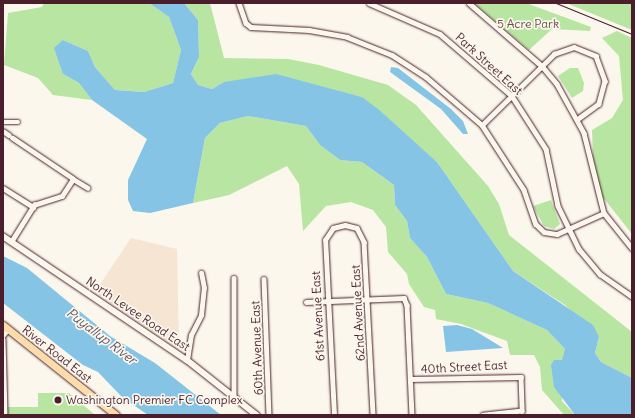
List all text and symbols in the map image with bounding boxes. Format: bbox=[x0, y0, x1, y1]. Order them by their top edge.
park label: 5 Acre Park bbox=[497, 17, 559, 31]
street label: Park Street East bbox=[452, 30, 526, 98]
street label: 62nd Avenue East bbox=[348, 264, 368, 362]
street label: 61st Avenue East bbox=[308, 271, 328, 361]
street label: North Levee Road East bbox=[83, 274, 193, 354]
street label: 60th Avenue East bbox=[248, 300, 266, 396]
water label: Puyallup River bbox=[63, 306, 139, 368]
street label: River Road East bbox=[19, 322, 95, 386]
street label: 40th Street East bbox=[420, 358, 508, 376]
place label: Washington Premier FC Complex bbox=[66, 393, 243, 407]
marker: Washington Premier FC Complex bbox=[53, 395, 63, 405]

